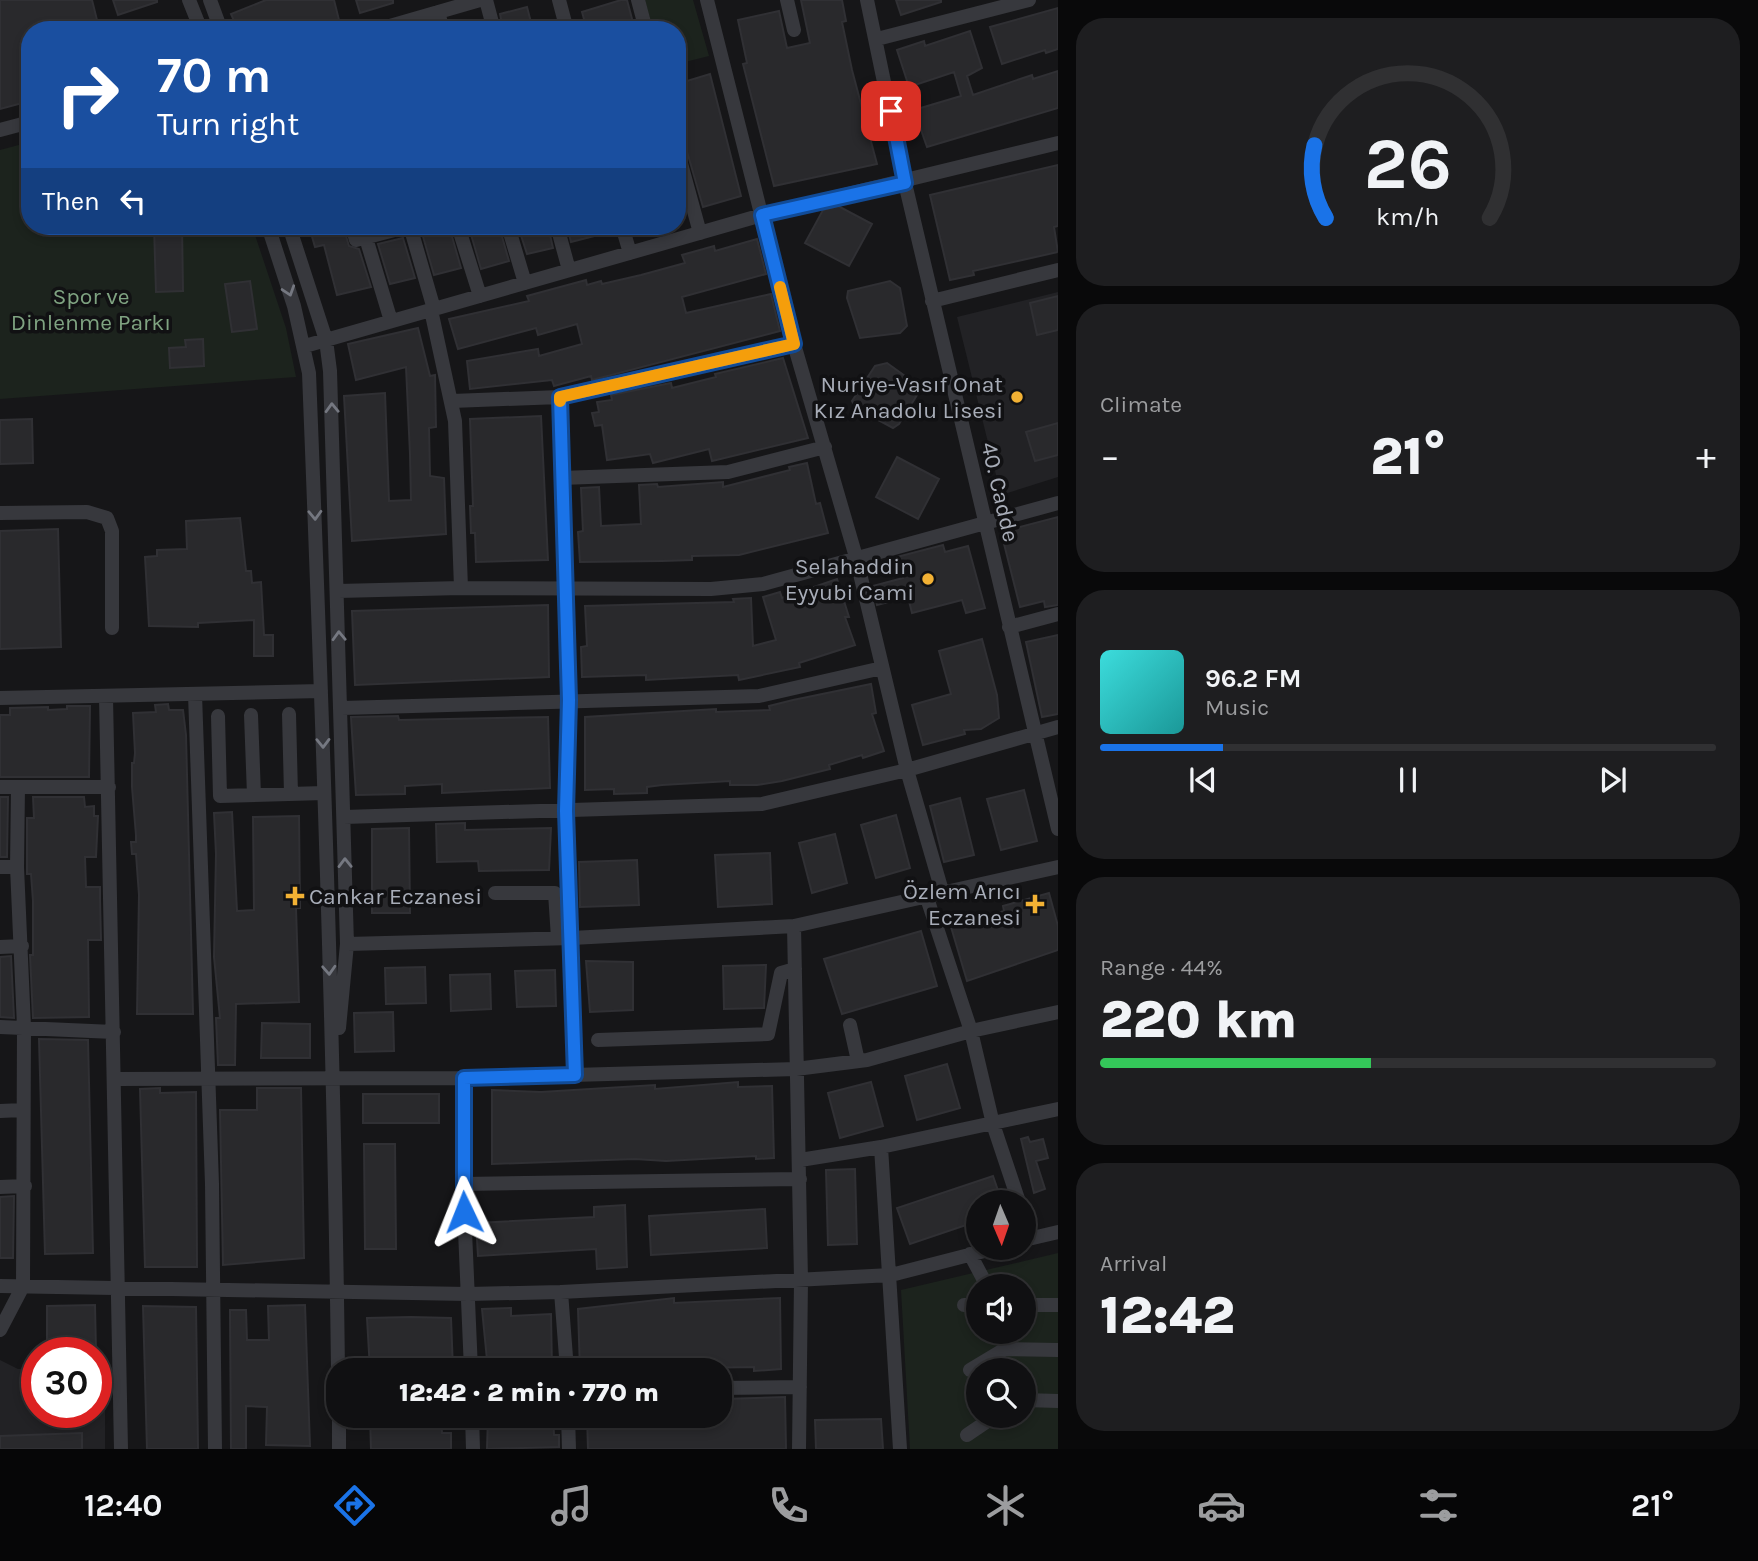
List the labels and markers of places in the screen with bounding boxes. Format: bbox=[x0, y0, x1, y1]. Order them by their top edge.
pin bbox=[861, 81, 921, 141]
place label: Nuriye-Vasıf Onat Kız Anadolu Lisesi bbox=[814, 371, 1003, 424]
marker: Nuriye-Vasıf Onat Kız Anadolu Lisesi bbox=[1009, 389, 1025, 405]
place label: Selahaddin Eyyubi Cami bbox=[785, 553, 914, 606]
marker: Selahaddin Eyyubi Cami bbox=[920, 571, 936, 587]
place label: Özlem Arıcı Eczanesi bbox=[903, 878, 1021, 931]
place label: Cankar Eczanesi bbox=[309, 883, 482, 910]
marker: Cankar Eczanesi bbox=[287, 888, 303, 904]
marker: Özlem Arıcı Eczanesi bbox=[1027, 896, 1043, 912]

